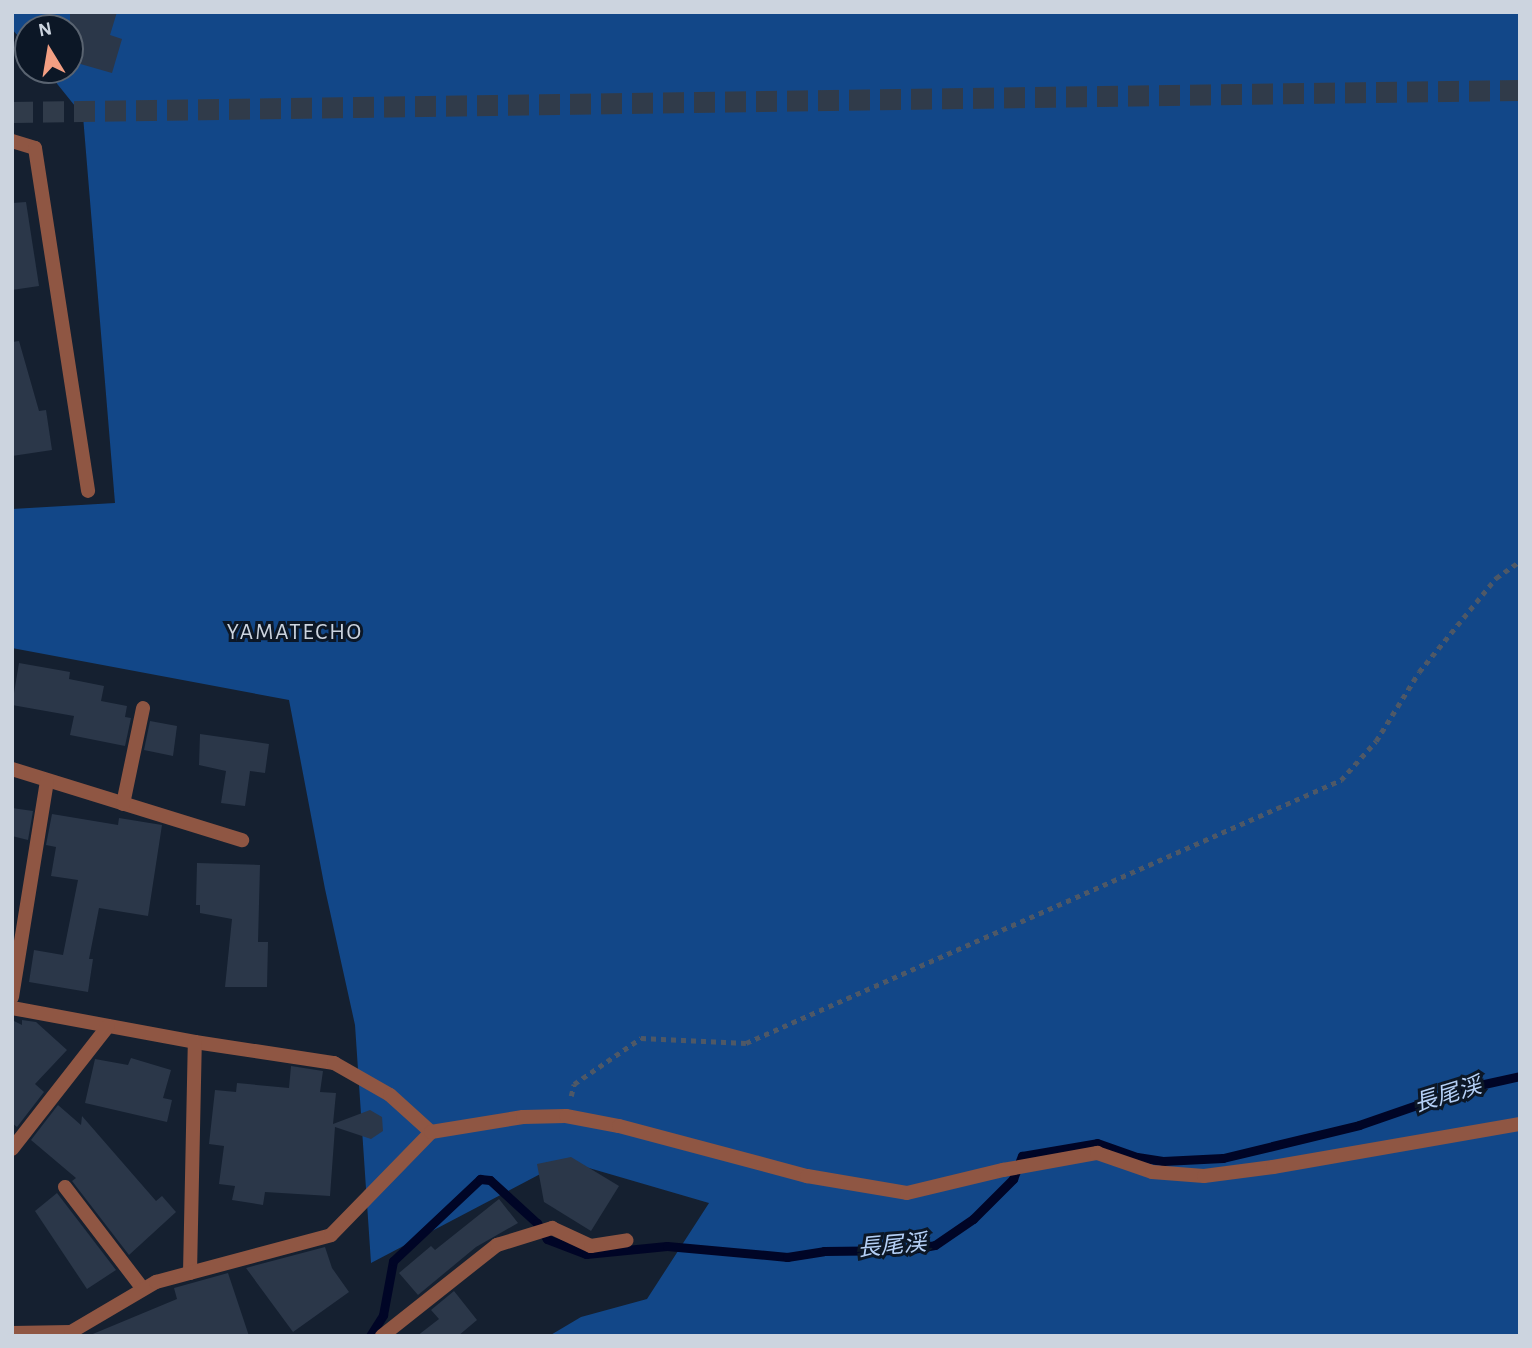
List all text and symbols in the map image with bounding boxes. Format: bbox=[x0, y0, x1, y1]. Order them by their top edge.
north arrow bbox=[14, 14, 84, 84]
text: N bbox=[37, 19, 54, 40]
district label: YAMATECHO bbox=[228, 619, 362, 647]
water label: 長尾渓 bbox=[1411, 1073, 1485, 1119]
water label: 長尾渓 bbox=[856, 1230, 928, 1264]

